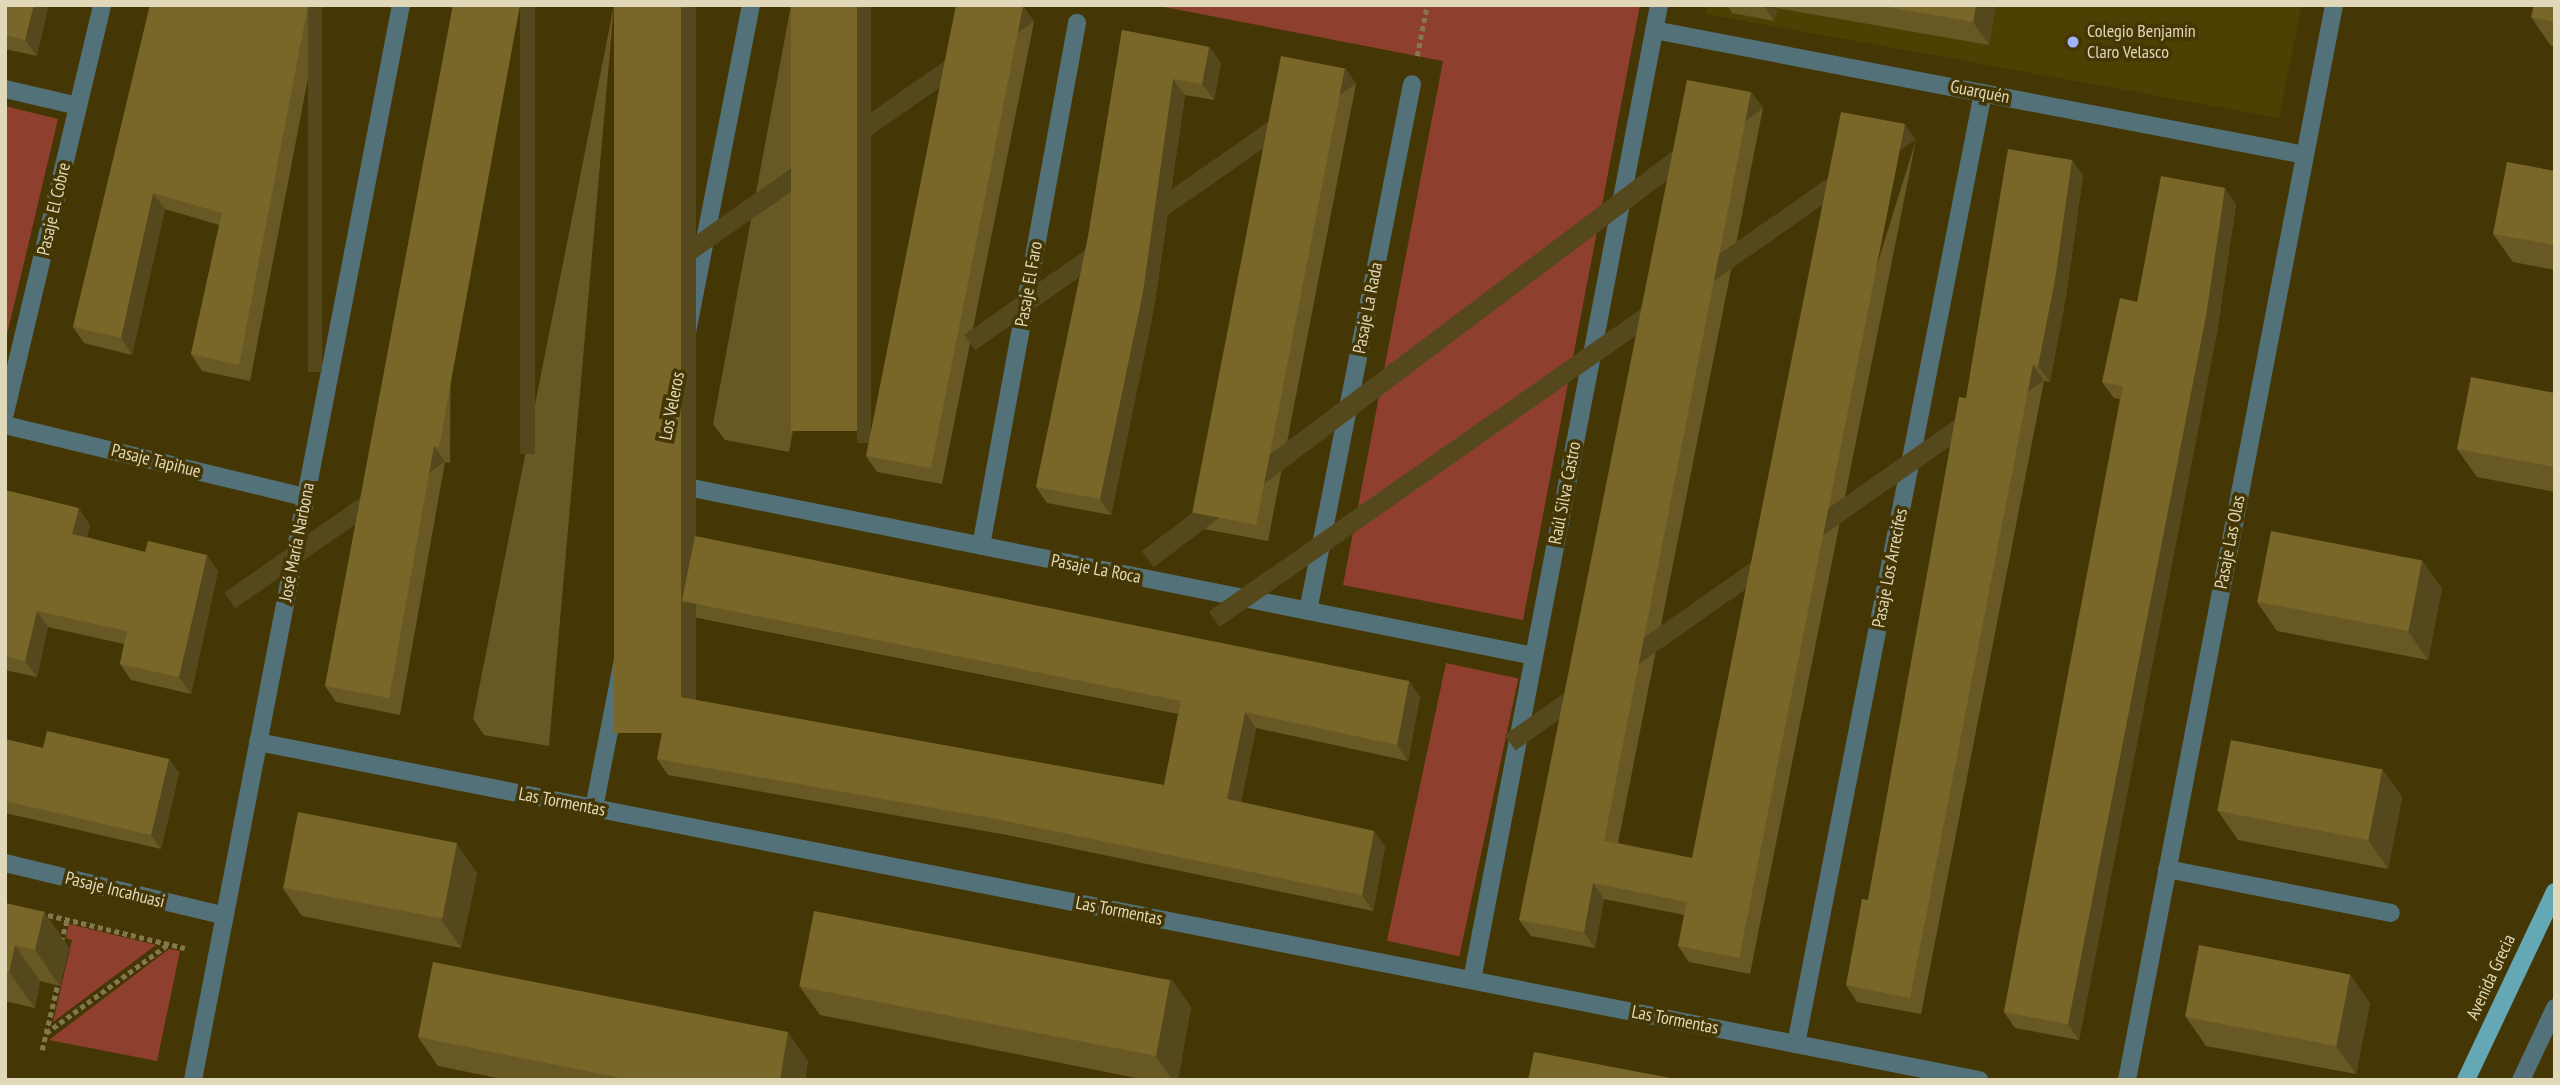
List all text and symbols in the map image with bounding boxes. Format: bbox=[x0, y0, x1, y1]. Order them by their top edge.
place label: Colegio Benjamín Claro Velasco bbox=[2087, 21, 2196, 64]
marker: Colegio Benjamín Claro Velasco bbox=[2065, 34, 2081, 50]
street label: Guarquén bbox=[1949, 76, 2011, 108]
street label: Pasaje El Cobre bbox=[33, 160, 75, 258]
street label: Pasaje El Faro bbox=[1011, 240, 1047, 328]
street label: Pasaje La Rada bbox=[1349, 261, 1387, 355]
street label: Los Veleros bbox=[655, 370, 689, 442]
street label: Pasaje Tapihue bbox=[109, 439, 203, 483]
street label: Raúl Silva Castro bbox=[1544, 440, 1586, 546]
street label: José María Narbona bbox=[275, 481, 319, 603]
street label: Pasaje Las Olas bbox=[2210, 493, 2250, 591]
street label: Pasaje Los Arrecifes bbox=[1868, 506, 1912, 630]
street label: Pasaje La Roca bbox=[1049, 550, 1143, 588]
street label: Las Tormentas bbox=[516, 783, 608, 821]
street label: Pasaje Incahuasi bbox=[63, 867, 167, 913]
street label: Las Tormentas bbox=[1073, 892, 1165, 930]
street label: Avenida Grecia bbox=[2462, 931, 2520, 1023]
street label: Las Tormentas bbox=[1629, 1001, 1721, 1039]

